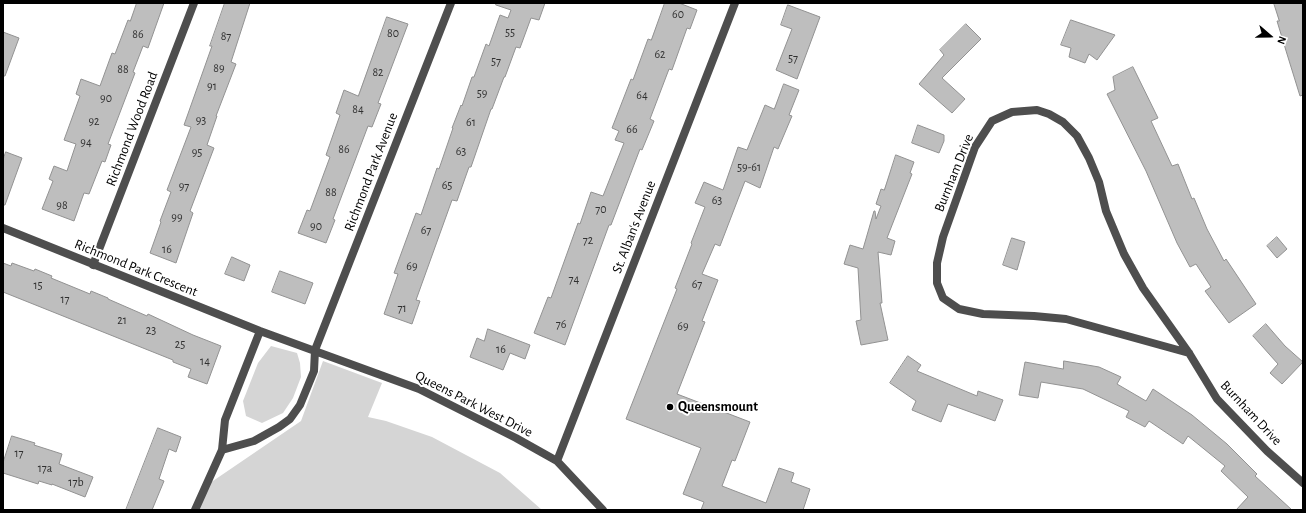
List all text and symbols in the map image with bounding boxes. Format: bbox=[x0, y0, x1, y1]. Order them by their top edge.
house number: 60 bbox=[672, 7, 684, 21]
north arrow bbox=[1250, 16, 1290, 56]
house number: 55 bbox=[505, 25, 515, 39]
house number: 80 bbox=[387, 26, 399, 40]
house number: 86 bbox=[132, 27, 144, 41]
house number: 87 bbox=[221, 29, 231, 43]
text: N bbox=[1275, 35, 1288, 46]
house number: 62 bbox=[654, 47, 666, 61]
house number: 57 bbox=[788, 51, 798, 65]
house number: 57 bbox=[491, 54, 501, 68]
house number: 89 bbox=[213, 61, 225, 75]
house number: 88 bbox=[117, 62, 129, 76]
house number: 82 bbox=[372, 65, 384, 79]
street label: Richmond Wood Road bbox=[102, 69, 162, 189]
house number: 91 bbox=[207, 79, 217, 93]
house number: 59 bbox=[477, 86, 487, 100]
house number: 64 bbox=[636, 88, 648, 102]
house number: 90 bbox=[100, 91, 112, 105]
house number: 84 bbox=[352, 102, 364, 116]
street label: Richmond Park Avenue bbox=[341, 110, 401, 234]
house number: 93 bbox=[196, 113, 206, 127]
house number: 92 bbox=[88, 114, 100, 128]
house number: 61 bbox=[466, 115, 476, 129]
house number: 66 bbox=[626, 122, 638, 136]
street label: Burnham Drive bbox=[931, 132, 977, 214]
house number: 94 bbox=[80, 135, 92, 149]
house number: 86 bbox=[338, 142, 350, 156]
house number: 63 bbox=[456, 144, 466, 158]
house number: 95 bbox=[192, 145, 202, 159]
house number: 59-61 bbox=[737, 160, 761, 174]
house number: 65 bbox=[442, 178, 452, 192]
street label: St. Alban's Avenue bbox=[609, 178, 659, 276]
house number: 97 bbox=[179, 179, 189, 193]
house number: 88 bbox=[325, 185, 337, 199]
house number: 63 bbox=[712, 193, 722, 207]
house number: 98 bbox=[56, 198, 68, 212]
house number: 70 bbox=[595, 202, 607, 216]
house number: 99 bbox=[171, 210, 183, 224]
house number: 90 bbox=[310, 219, 322, 233]
house number: 67 bbox=[421, 223, 431, 237]
house number: 72 bbox=[583, 233, 593, 247]
street label: Richmond Park Crescent bbox=[72, 236, 200, 300]
house number: 16 bbox=[162, 242, 172, 256]
house number: 69 bbox=[406, 259, 418, 273]
house number: 74 bbox=[569, 272, 579, 286]
house number: 67 bbox=[692, 277, 702, 291]
house number: 15 bbox=[33, 278, 43, 292]
house number: 17 bbox=[60, 292, 70, 306]
house number: 71 bbox=[397, 301, 407, 315]
house number: 21 bbox=[117, 313, 127, 327]
house number: 76 bbox=[556, 317, 566, 331]
house number: 69 bbox=[677, 319, 689, 333]
house number: 23 bbox=[146, 323, 156, 337]
house number: 25 bbox=[175, 337, 185, 351]
house number: 16 bbox=[496, 342, 506, 356]
house number: 14 bbox=[200, 354, 210, 368]
street label: Queens Park West Drive bbox=[412, 367, 536, 441]
street label: Burnham Drive bbox=[1217, 377, 1285, 449]
place label: Queensmount bbox=[678, 399, 758, 415]
marker: Queensmount bbox=[665, 402, 675, 412]
house number: 17 bbox=[14, 446, 24, 460]
house number: 17a bbox=[38, 461, 52, 475]
house number: 17b bbox=[68, 475, 84, 489]

